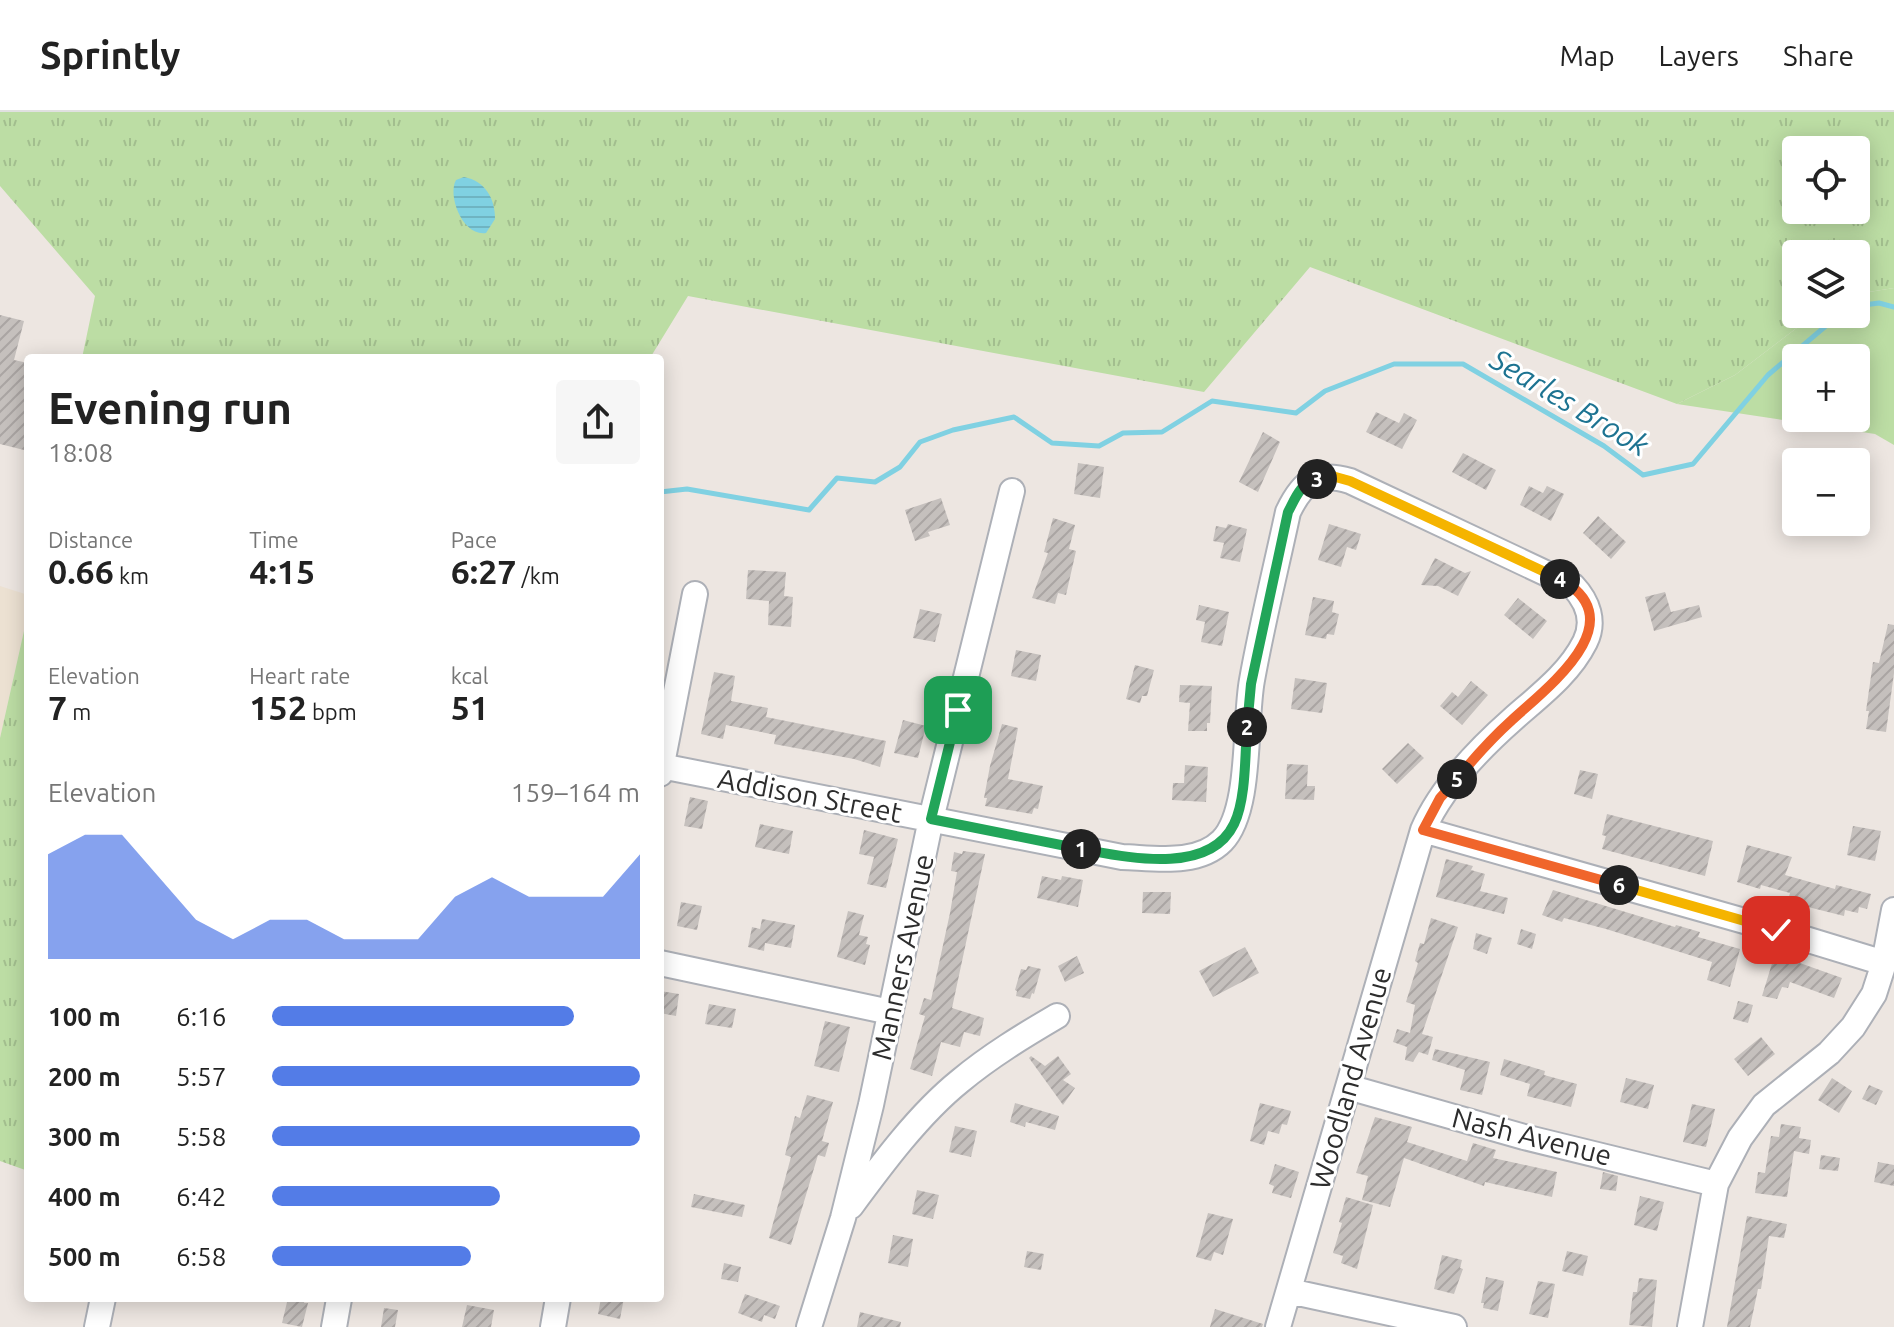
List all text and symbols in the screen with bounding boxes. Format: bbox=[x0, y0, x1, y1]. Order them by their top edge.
text: Sprintly bbox=[40, 34, 181, 76]
text: Map bbox=[1559, 40, 1615, 71]
text: Layers bbox=[1659, 40, 1739, 71]
text: Share bbox=[1783, 40, 1854, 71]
map controls bbox=[1782, 136, 1870, 536]
button: locate bbox=[1782, 136, 1870, 224]
button: layers bbox=[1782, 240, 1870, 328]
water label: Searles Brook bbox=[1484, 341, 1656, 463]
button: + bbox=[1782, 344, 1870, 432]
button: share bbox=[556, 380, 640, 464]
text: Evening run bbox=[48, 383, 292, 432]
text: 18:08 bbox=[48, 438, 113, 467]
button: − bbox=[1782, 448, 1870, 536]
pin: 3 bbox=[1297, 459, 1337, 499]
text: 3 bbox=[1311, 466, 1323, 491]
text: Distance bbox=[48, 527, 133, 552]
text: Time bbox=[249, 527, 299, 552]
text: Pace bbox=[451, 527, 497, 552]
text: 0.66 bbox=[48, 552, 114, 590]
text: 4:15 bbox=[249, 552, 315, 590]
text: 6:27 bbox=[451, 552, 517, 590]
pin: 4 bbox=[1540, 559, 1580, 599]
text: km bbox=[114, 563, 149, 588]
text: /km bbox=[517, 563, 560, 588]
text: 4 bbox=[1554, 566, 1566, 591]
text: Elevation bbox=[48, 663, 140, 688]
text: Heart rate bbox=[249, 663, 351, 688]
text: kcal bbox=[451, 663, 489, 688]
pin bbox=[924, 676, 992, 744]
text: 7 bbox=[48, 688, 67, 726]
text: 152 bbox=[249, 688, 307, 726]
text: 51 bbox=[451, 688, 489, 726]
icon: arrive bbox=[936, 688, 980, 732]
text: m bbox=[67, 699, 91, 724]
text: bpm bbox=[307, 699, 357, 724]
pin: 2 bbox=[1227, 707, 1267, 747]
text: 2 bbox=[1241, 714, 1253, 739]
pin: 5 bbox=[1437, 759, 1477, 799]
street label: Addison Street bbox=[715, 762, 905, 828]
text: 5 bbox=[1451, 766, 1463, 791]
text: Elevation bbox=[48, 778, 156, 807]
text: 159–164 m bbox=[511, 778, 640, 807]
pin: 1 bbox=[1061, 829, 1101, 869]
text: 1 bbox=[1075, 836, 1087, 861]
street label: Manners Avenue bbox=[865, 851, 939, 1063]
pin: 6 bbox=[1599, 865, 1639, 905]
text: 6 bbox=[1613, 872, 1625, 897]
pin bbox=[1742, 896, 1810, 964]
icon: check bbox=[1754, 908, 1798, 952]
street label: Woodland Avenue bbox=[1303, 963, 1397, 1193]
text: 100 m bbox=[48, 1002, 121, 1031]
text: 6:16 bbox=[176, 1002, 226, 1031]
text: 200 m bbox=[48, 1062, 121, 1091]
text: 5:57 bbox=[176, 1062, 226, 1091]
street label: Nash Avenue bbox=[1449, 1101, 1615, 1171]
text: 300 m bbox=[48, 1122, 121, 1151]
text: 5:58 bbox=[176, 1122, 226, 1151]
text: 400 m bbox=[48, 1182, 121, 1211]
text: 6:42 bbox=[176, 1182, 226, 1211]
text: 500 m bbox=[48, 1242, 121, 1271]
text: 6:58 bbox=[176, 1242, 226, 1271]

